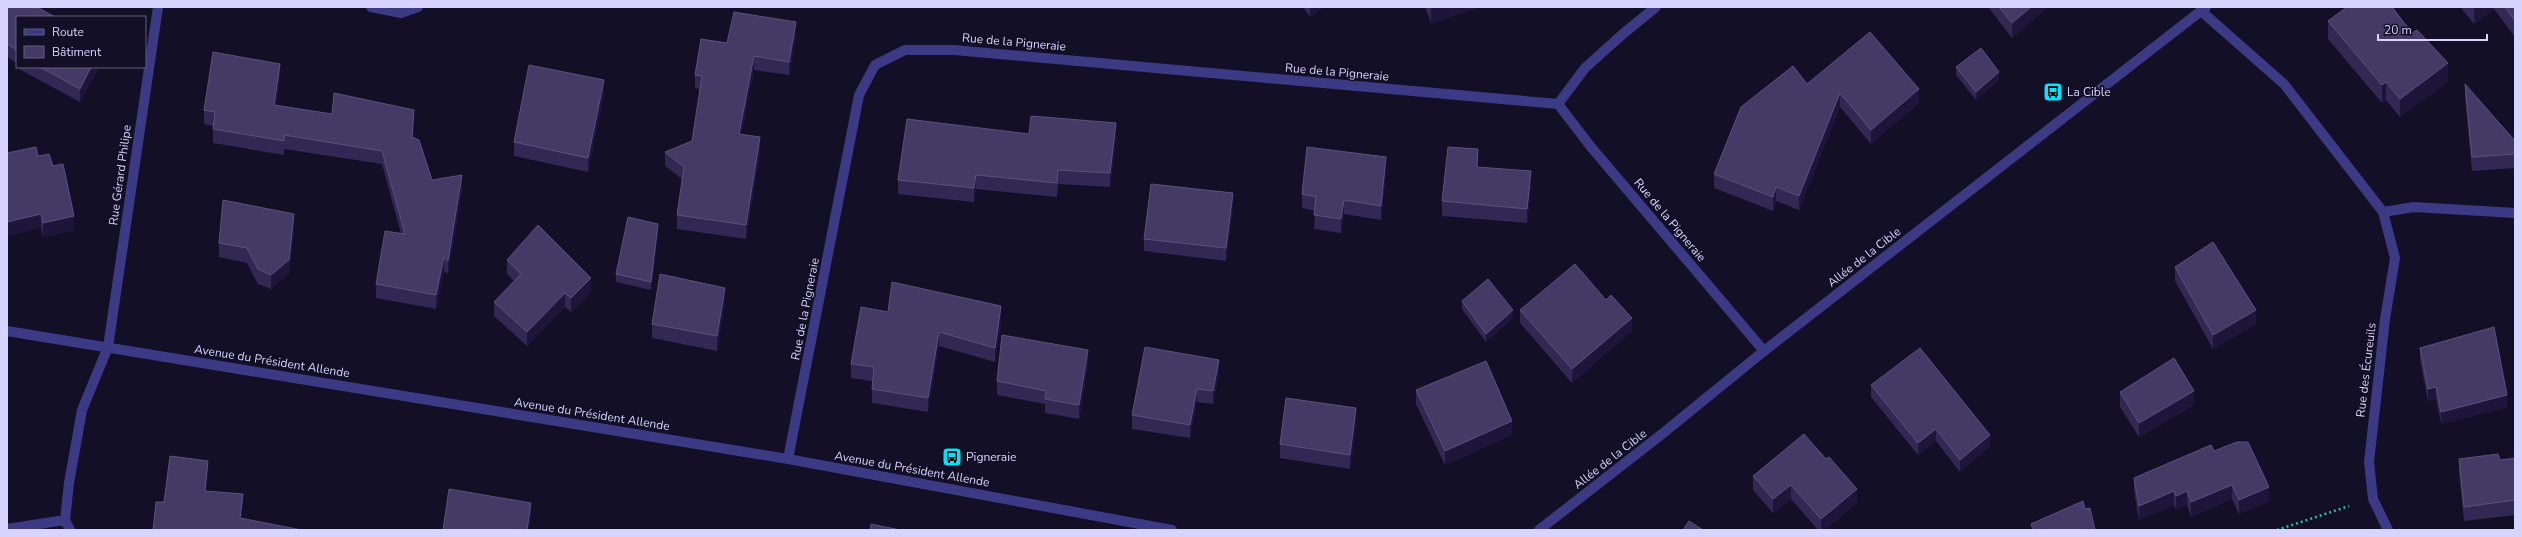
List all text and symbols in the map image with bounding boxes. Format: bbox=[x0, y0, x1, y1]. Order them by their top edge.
legend bbox=[16, 16, 146, 68]
scale bar bbox=[2378, 16, 2487, 42]
text: 20 m bbox=[2384, 22, 2412, 38]
text: Route bbox=[52, 24, 84, 40]
street label: Rue de la Pigneraie bbox=[961, 29, 1067, 55]
text: Bâtiment bbox=[52, 44, 102, 60]
street label: Rue de la Pigneraie bbox=[1284, 59, 1390, 85]
bus stop icon: La Cible bbox=[2042, 81, 2064, 103]
place label: La Cible bbox=[2067, 84, 2111, 100]
street label: Rue Gérard Philipe bbox=[105, 124, 135, 226]
street label: Rue de la Pigneraie bbox=[1630, 175, 1710, 265]
street label: Allée de la Cible bbox=[1824, 223, 1904, 291]
street label: Rue de la Pigneraie bbox=[787, 256, 823, 362]
street label: Rue des Écureuils bbox=[2352, 322, 2380, 418]
street label: Avenue du Président Allende bbox=[193, 341, 351, 381]
street label: Avenue du Président Allende bbox=[513, 394, 671, 434]
street label: Allée de la Cible bbox=[1570, 425, 1650, 493]
bus stop icon: Pigneraie bbox=[941, 446, 963, 468]
street label: Avenue du Président Allende bbox=[833, 447, 991, 491]
place label: Pigneraie bbox=[966, 449, 1016, 465]

